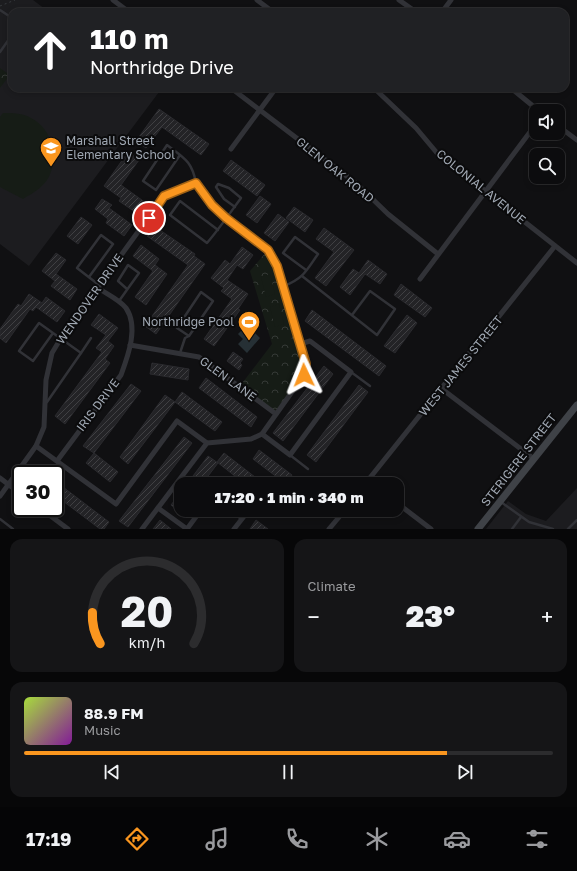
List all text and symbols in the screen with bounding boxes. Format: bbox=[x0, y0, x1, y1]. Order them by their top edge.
text: 110 m bbox=[90, 22, 169, 55]
icon: ahead bbox=[24, 24, 76, 76]
text: Northridge Drive bbox=[90, 56, 234, 78]
map controls bbox=[529, 104, 565, 184]
button: sound bbox=[529, 104, 565, 140]
place label: Marshall Street Elementary School bbox=[66, 133, 175, 162]
street label: GLEN OAK ROAD bbox=[293, 134, 377, 206]
school or university icon: Marshall Street Elementary School bbox=[38, 135, 64, 168]
street label: COLONIAL AVENUE bbox=[434, 146, 529, 227]
button: search bbox=[529, 148, 565, 184]
pin bbox=[132, 201, 166, 235]
icon: arrive bbox=[138, 207, 160, 229]
street label: WENDOVER DRIVE bbox=[53, 250, 126, 347]
sports icon: Northridge Pool bbox=[236, 309, 262, 342]
street label: WEST JAMES STREET bbox=[415, 312, 506, 419]
place label: Northridge Pool bbox=[142, 314, 234, 329]
street label: GLEN LANE bbox=[197, 353, 260, 404]
position arrow bbox=[283, 354, 325, 396]
street label: IRIS DRIVE bbox=[73, 375, 122, 434]
street label: STERIGERE STREET bbox=[478, 410, 560, 509]
speed limit sign: 30 bbox=[12, 465, 64, 517]
text: 17:20 · 1 min · 340 m bbox=[215, 488, 363, 506]
text: Climate bbox=[308, 578, 355, 594]
text: 20 bbox=[121, 585, 173, 635]
text: 23° bbox=[406, 598, 455, 634]
text: − bbox=[308, 603, 320, 630]
text: + bbox=[541, 603, 553, 630]
text: km/h bbox=[129, 633, 165, 650]
text: 88.9 FM bbox=[84, 704, 144, 722]
text: Music bbox=[84, 722, 121, 738]
icon: previous bbox=[101, 761, 123, 783]
icon: pause bbox=[277, 761, 299, 783]
icon: next bbox=[454, 761, 476, 783]
icon: directions bbox=[123, 825, 151, 853]
icon: music bbox=[203, 825, 231, 853]
icon: phone bbox=[283, 825, 311, 853]
icon: climate bbox=[363, 825, 391, 853]
icon: car bbox=[443, 825, 471, 853]
icon: filters bbox=[523, 825, 551, 853]
text: 17:19 bbox=[26, 828, 72, 850]

